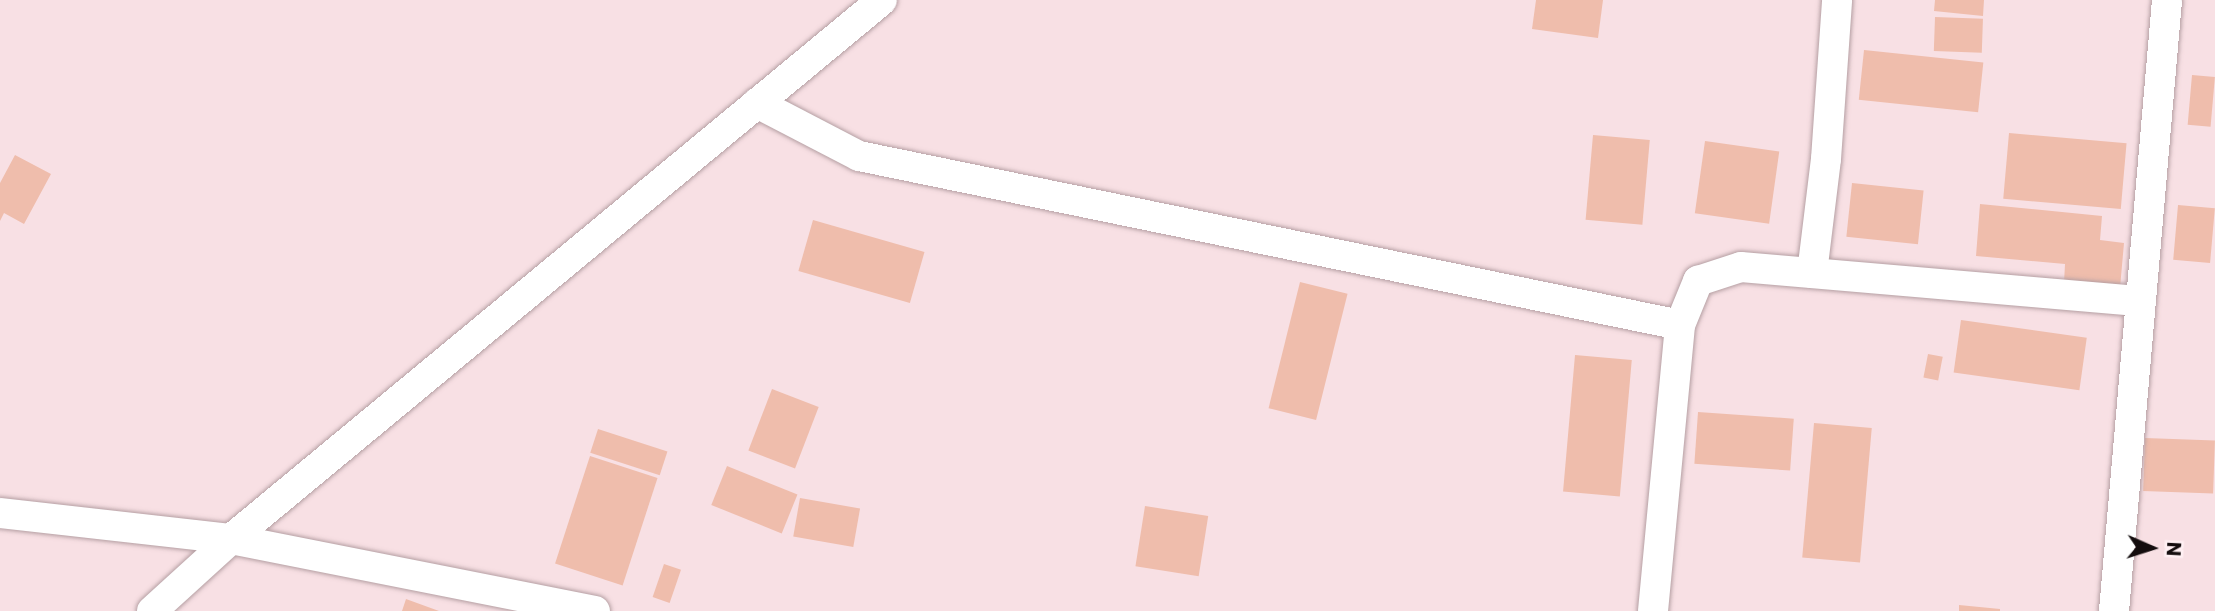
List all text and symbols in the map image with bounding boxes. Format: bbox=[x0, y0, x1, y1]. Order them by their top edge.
north arrow bbox=[2117, 513, 2187, 583]
text: N bbox=[2160, 541, 2187, 557]

